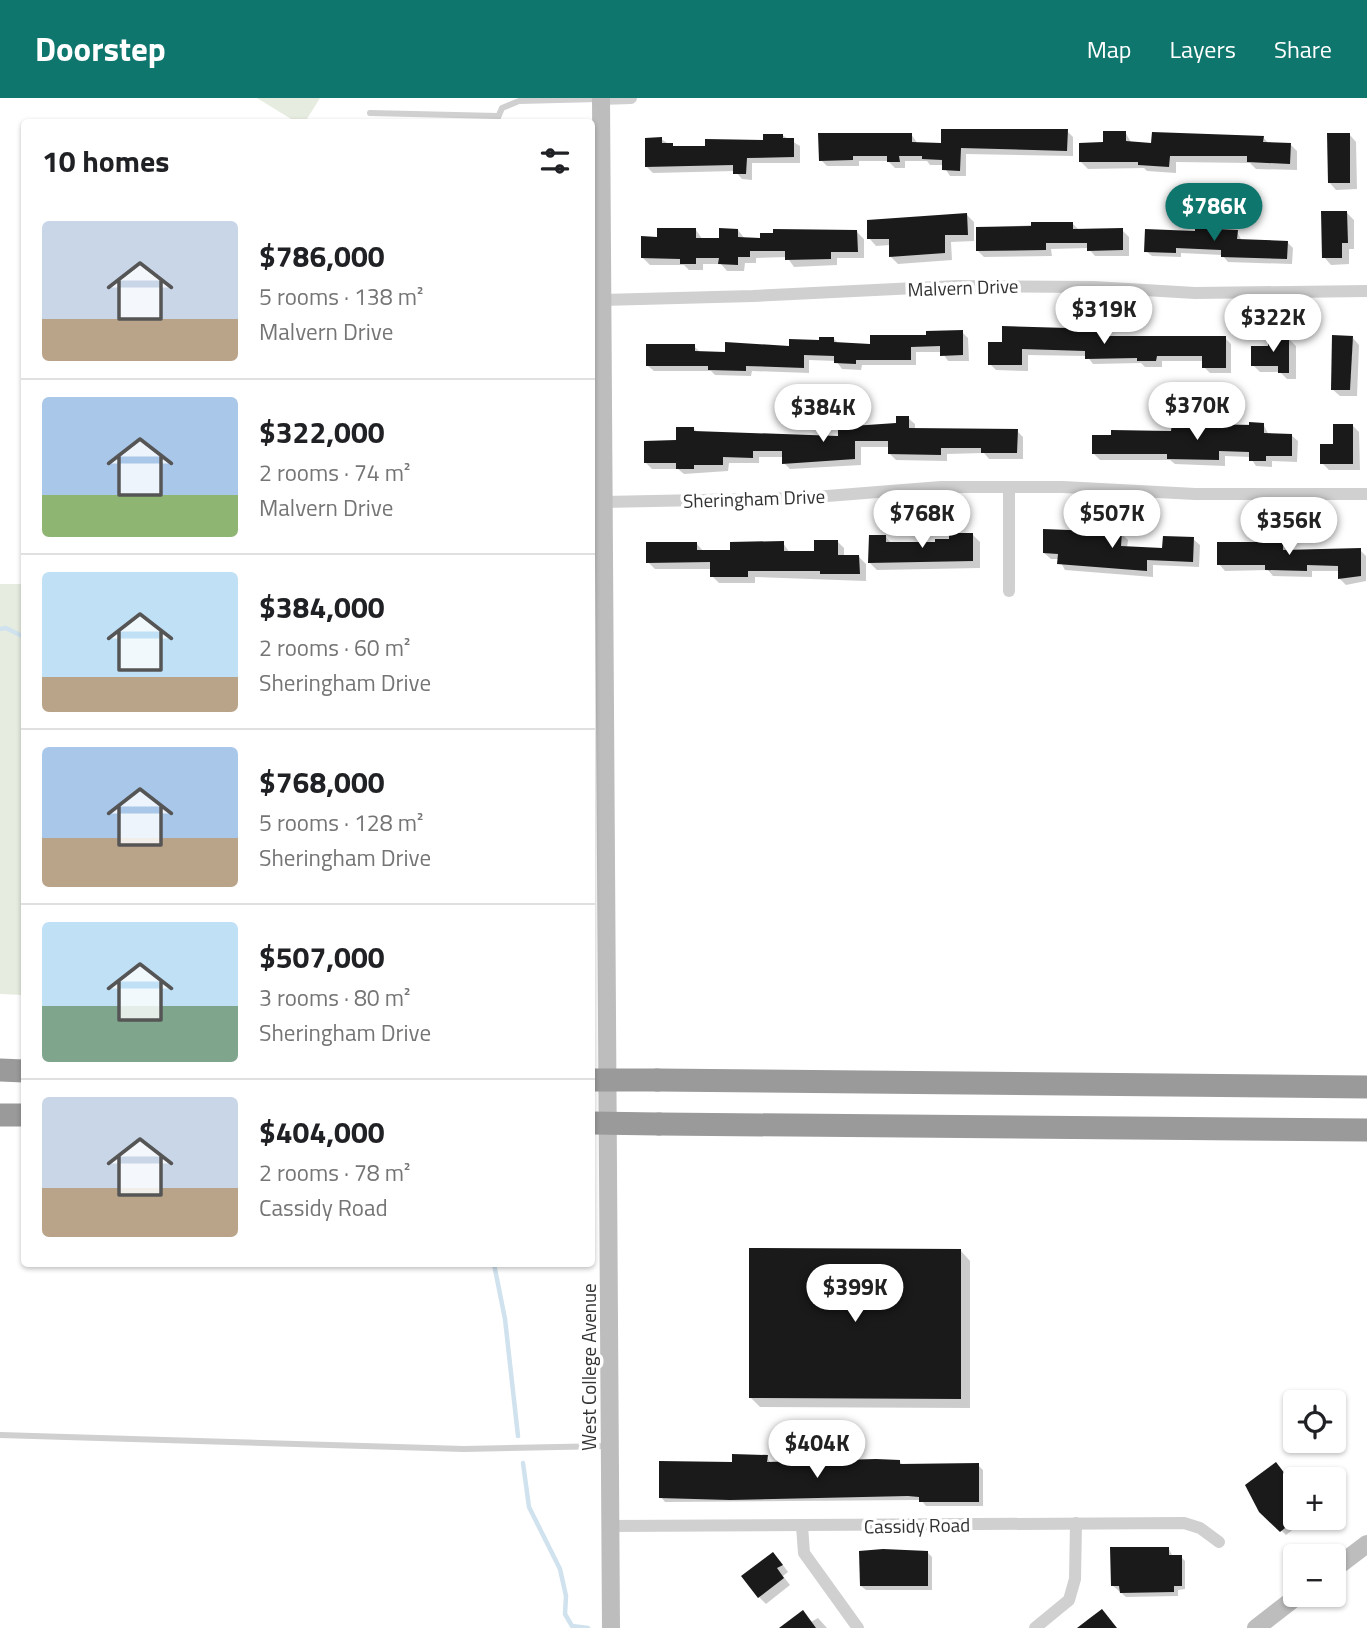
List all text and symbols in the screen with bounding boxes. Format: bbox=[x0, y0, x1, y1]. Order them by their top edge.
text: Doorstep bbox=[35, 24, 166, 74]
text: Map bbox=[1087, 31, 1132, 67]
text: Layers bbox=[1170, 31, 1236, 67]
text: Share bbox=[1274, 31, 1332, 67]
text: 10 homes bbox=[42, 138, 169, 184]
icon: filters bbox=[536, 142, 574, 180]
pin: $786K bbox=[1165, 184, 1263, 243]
text: $786K bbox=[1181, 188, 1247, 223]
text: $786,000 bbox=[259, 233, 385, 279]
icon: home bbox=[98, 249, 182, 333]
street label: Malvern Drive bbox=[907, 271, 1019, 303]
text: 5 rooms · 138 m² bbox=[259, 279, 423, 314]
pin: $319K bbox=[1055, 286, 1153, 346]
text: $319K bbox=[1071, 291, 1137, 326]
pin: $322K bbox=[1224, 294, 1322, 354]
text: $322K bbox=[1240, 299, 1306, 334]
text: Malvern Drive bbox=[259, 314, 393, 349]
pin: $370K bbox=[1148, 382, 1246, 442]
pin: $384K bbox=[774, 384, 872, 444]
text: $370K bbox=[1164, 387, 1230, 422]
text: $384K bbox=[790, 389, 856, 424]
text: $322,000 bbox=[259, 409, 385, 455]
icon: home bbox=[98, 425, 182, 509]
text: 2 rooms · 74 m² bbox=[259, 455, 410, 490]
street label: Sheringham Drive bbox=[682, 481, 826, 515]
text: Malvern Drive bbox=[259, 490, 393, 525]
pin: $768K bbox=[873, 490, 971, 550]
pin: $507K bbox=[1063, 490, 1161, 550]
text: $768K bbox=[889, 495, 955, 530]
text: $507K bbox=[1079, 495, 1145, 530]
pin: $356K bbox=[1240, 498, 1338, 557]
text: $356K bbox=[1256, 502, 1322, 537]
text: $384,000 bbox=[259, 584, 385, 630]
icon: home bbox=[98, 600, 182, 684]
text: 2 rooms · 60 m² bbox=[259, 630, 410, 665]
text: Sheringham Drive bbox=[259, 665, 431, 700]
text: $768,000 bbox=[259, 759, 385, 805]
icon: home bbox=[98, 775, 182, 859]
text: 5 rooms · 128 m² bbox=[259, 805, 423, 840]
text: Sheringham Drive bbox=[259, 840, 431, 875]
text: $507,000 bbox=[259, 934, 385, 980]
icon: home bbox=[98, 950, 182, 1034]
text: 3 rooms · 80 m² bbox=[259, 980, 410, 1015]
text: Sheringham Drive bbox=[259, 1015, 431, 1050]
text: $404,000 bbox=[259, 1109, 385, 1155]
icon: home bbox=[98, 1125, 182, 1209]
text: 2 rooms · 78 m² bbox=[259, 1155, 410, 1190]
text: Cassidy Road bbox=[259, 1190, 388, 1225]
pin: $399K bbox=[806, 1264, 904, 1324]
text: $399K bbox=[822, 1269, 888, 1304]
street label: West College Avenue bbox=[574, 1283, 603, 1451]
map controls bbox=[1283, 1390, 1346, 1607]
button: locate bbox=[1283, 1390, 1346, 1453]
pin: $404K bbox=[768, 1420, 866, 1480]
text: $404K bbox=[784, 1425, 850, 1460]
button: + bbox=[1283, 1467, 1346, 1530]
street label: Cassidy Road bbox=[864, 1510, 970, 1540]
button: − bbox=[1283, 1544, 1346, 1607]

